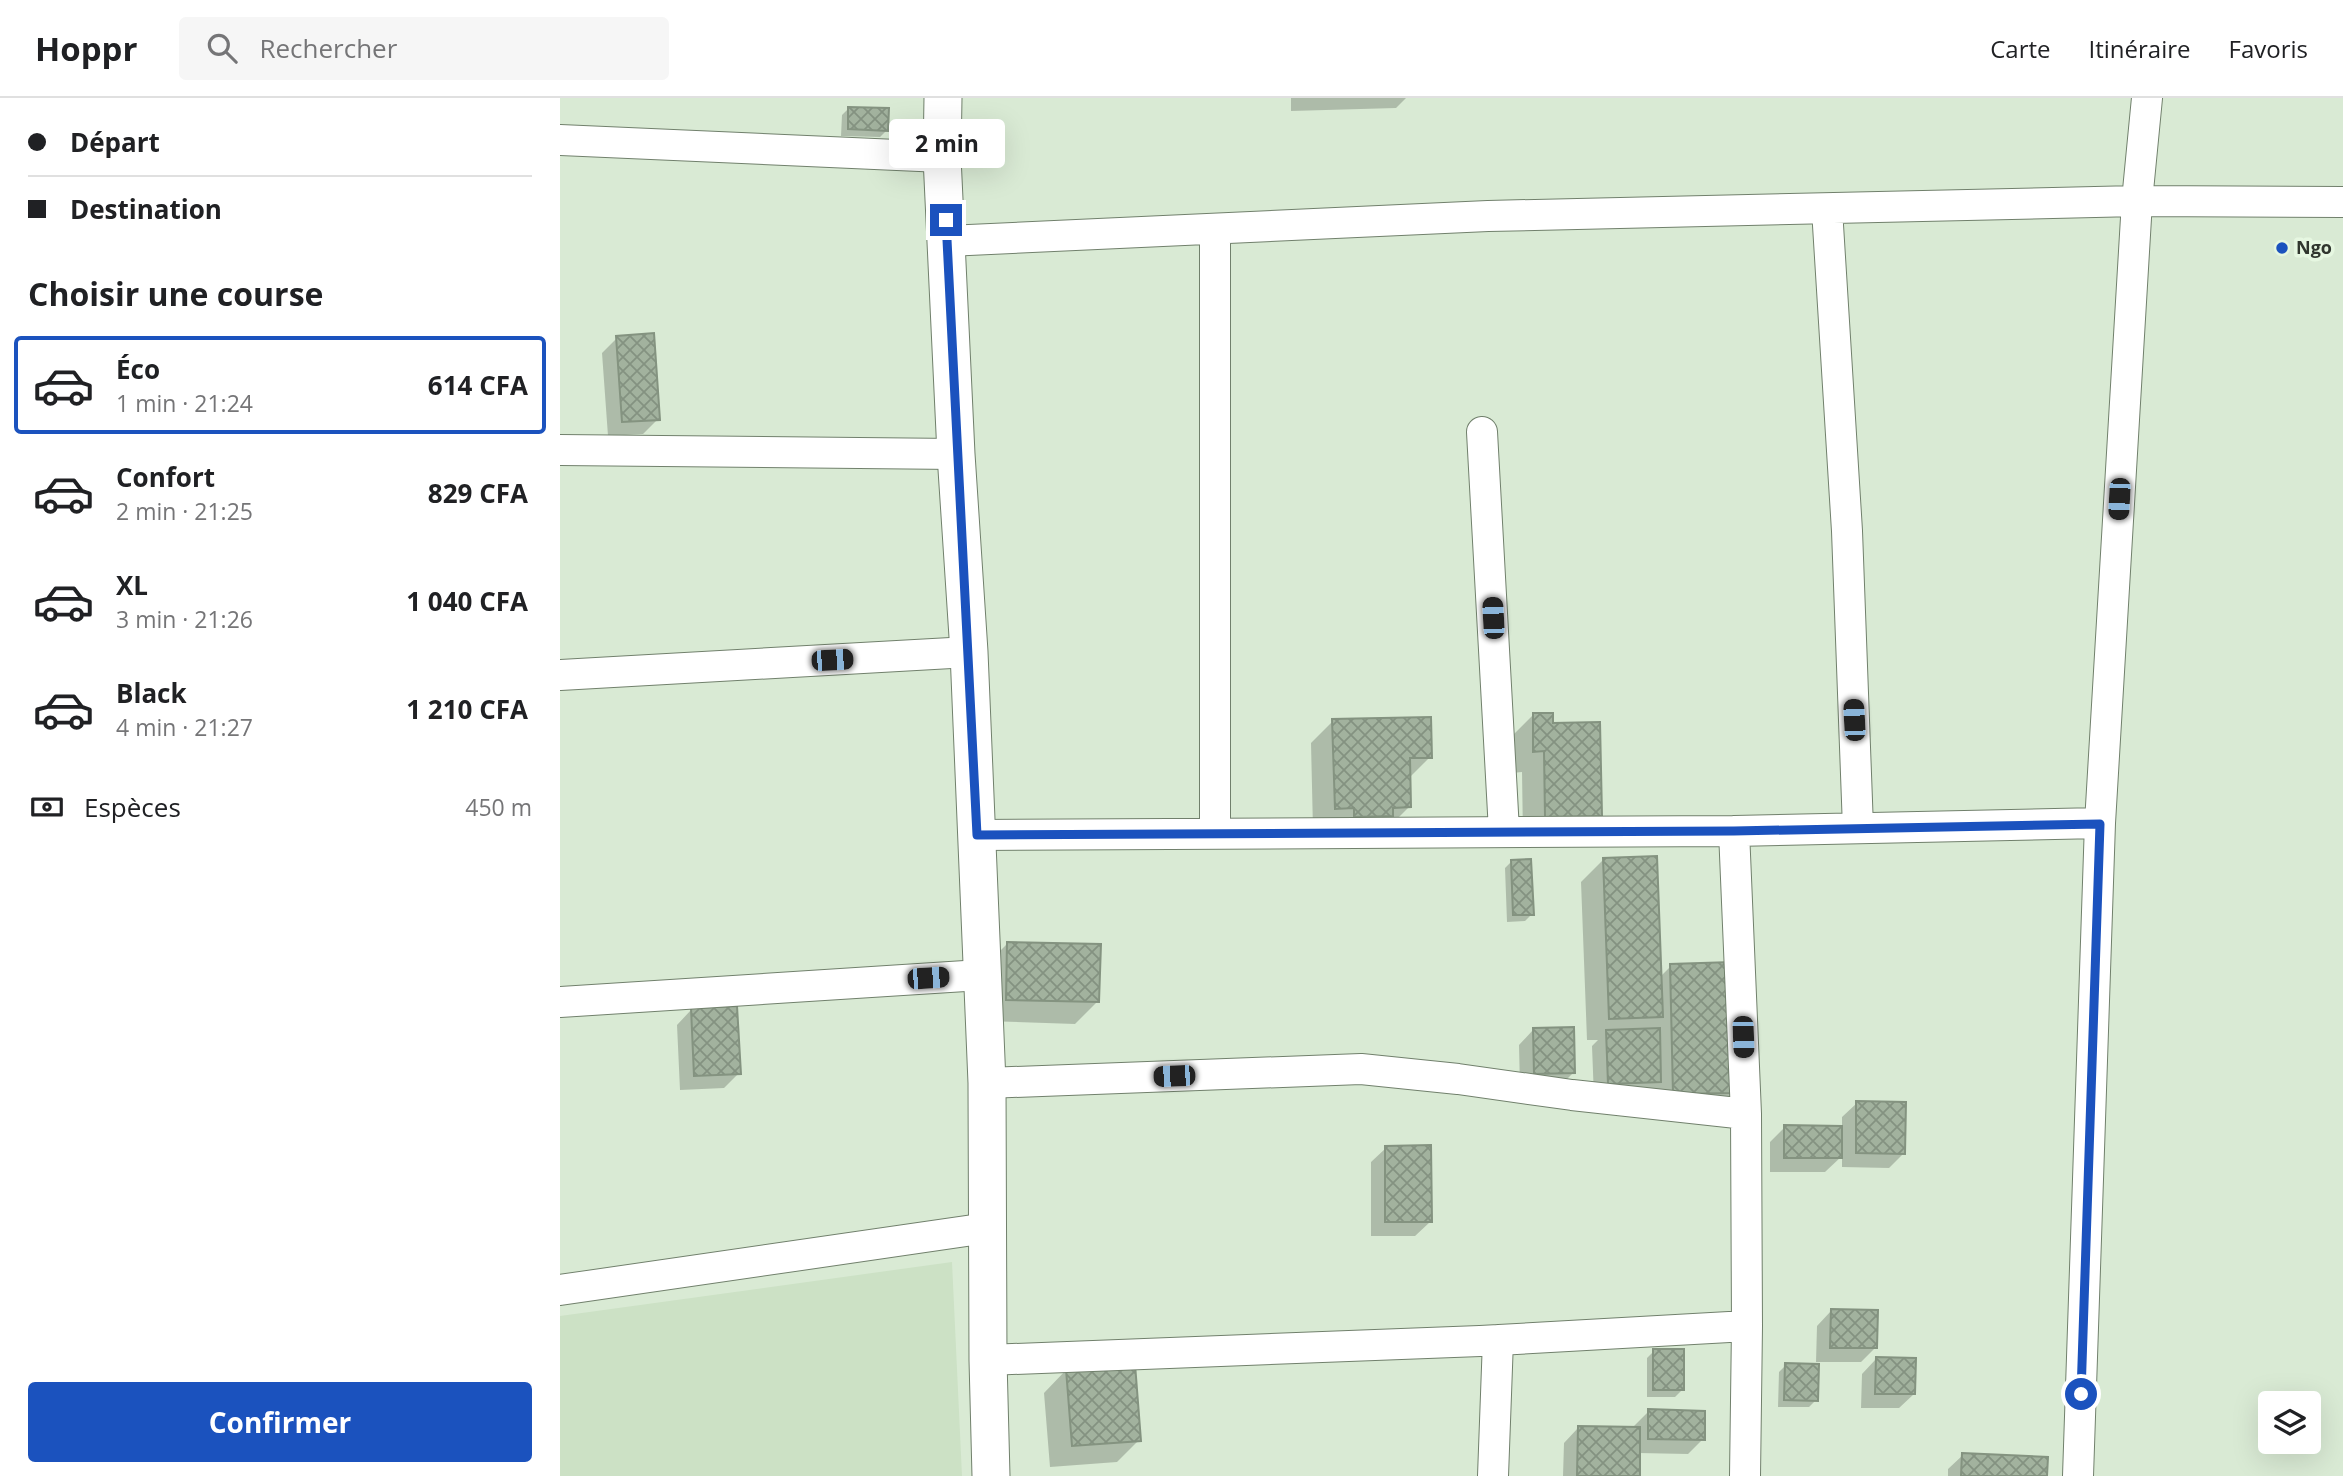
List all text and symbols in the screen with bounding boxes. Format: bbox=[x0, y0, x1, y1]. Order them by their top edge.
search box bbox=[179, 17, 669, 80]
text: Hoppr bbox=[35, 26, 137, 71]
icon: search bbox=[203, 29, 241, 67]
text: Rechercher bbox=[259, 30, 397, 66]
text: Carte bbox=[1990, 32, 2051, 65]
text: Itinéraire bbox=[2089, 32, 2191, 65]
text: Favoris bbox=[2229, 32, 2308, 65]
callout: 2 min bbox=[888, 118, 1004, 167]
text: Départ bbox=[70, 124, 160, 160]
text: 2 min bbox=[915, 127, 979, 159]
text: Destination bbox=[70, 191, 222, 227]
route end bbox=[930, 204, 962, 236]
place label: Ngo bbox=[2296, 235, 2332, 259]
marker: Ngo bbox=[2274, 240, 2290, 256]
text: Choisir une course bbox=[28, 272, 323, 315]
text: Éco bbox=[116, 351, 160, 387]
icon: car bbox=[32, 354, 95, 417]
text: 614 CFA bbox=[428, 367, 528, 403]
text: 1 min · 21:24 bbox=[116, 387, 253, 419]
text: Confort bbox=[116, 459, 215, 495]
icon: car bbox=[32, 462, 95, 525]
text: 829 CFA bbox=[428, 475, 528, 511]
car bbox=[2108, 477, 2131, 521]
text: 2 min · 21:25 bbox=[116, 495, 253, 527]
text: XL bbox=[116, 567, 148, 603]
icon: car bbox=[32, 570, 95, 633]
text: 1 040 CFA bbox=[406, 583, 528, 619]
car bbox=[1482, 596, 1505, 640]
text: 3 min · 21:26 bbox=[116, 603, 253, 635]
car bbox=[811, 648, 854, 672]
text: Black bbox=[116, 675, 187, 711]
icon: car bbox=[32, 678, 95, 741]
text: 1 210 CFA bbox=[406, 691, 528, 727]
car bbox=[1843, 698, 1866, 742]
text: 4 min · 21:27 bbox=[116, 711, 253, 743]
icon: cash bbox=[28, 788, 66, 826]
text: Espèces bbox=[84, 789, 181, 825]
text: 450 m bbox=[465, 791, 532, 823]
car bbox=[907, 966, 950, 990]
car bbox=[1732, 1016, 1755, 1058]
car bbox=[1153, 1065, 1196, 1087]
route start bbox=[2065, 1378, 2097, 1410]
button: Confirmer bbox=[28, 1382, 532, 1462]
map controls bbox=[2258, 1391, 2321, 1454]
button: layers bbox=[2258, 1391, 2321, 1454]

